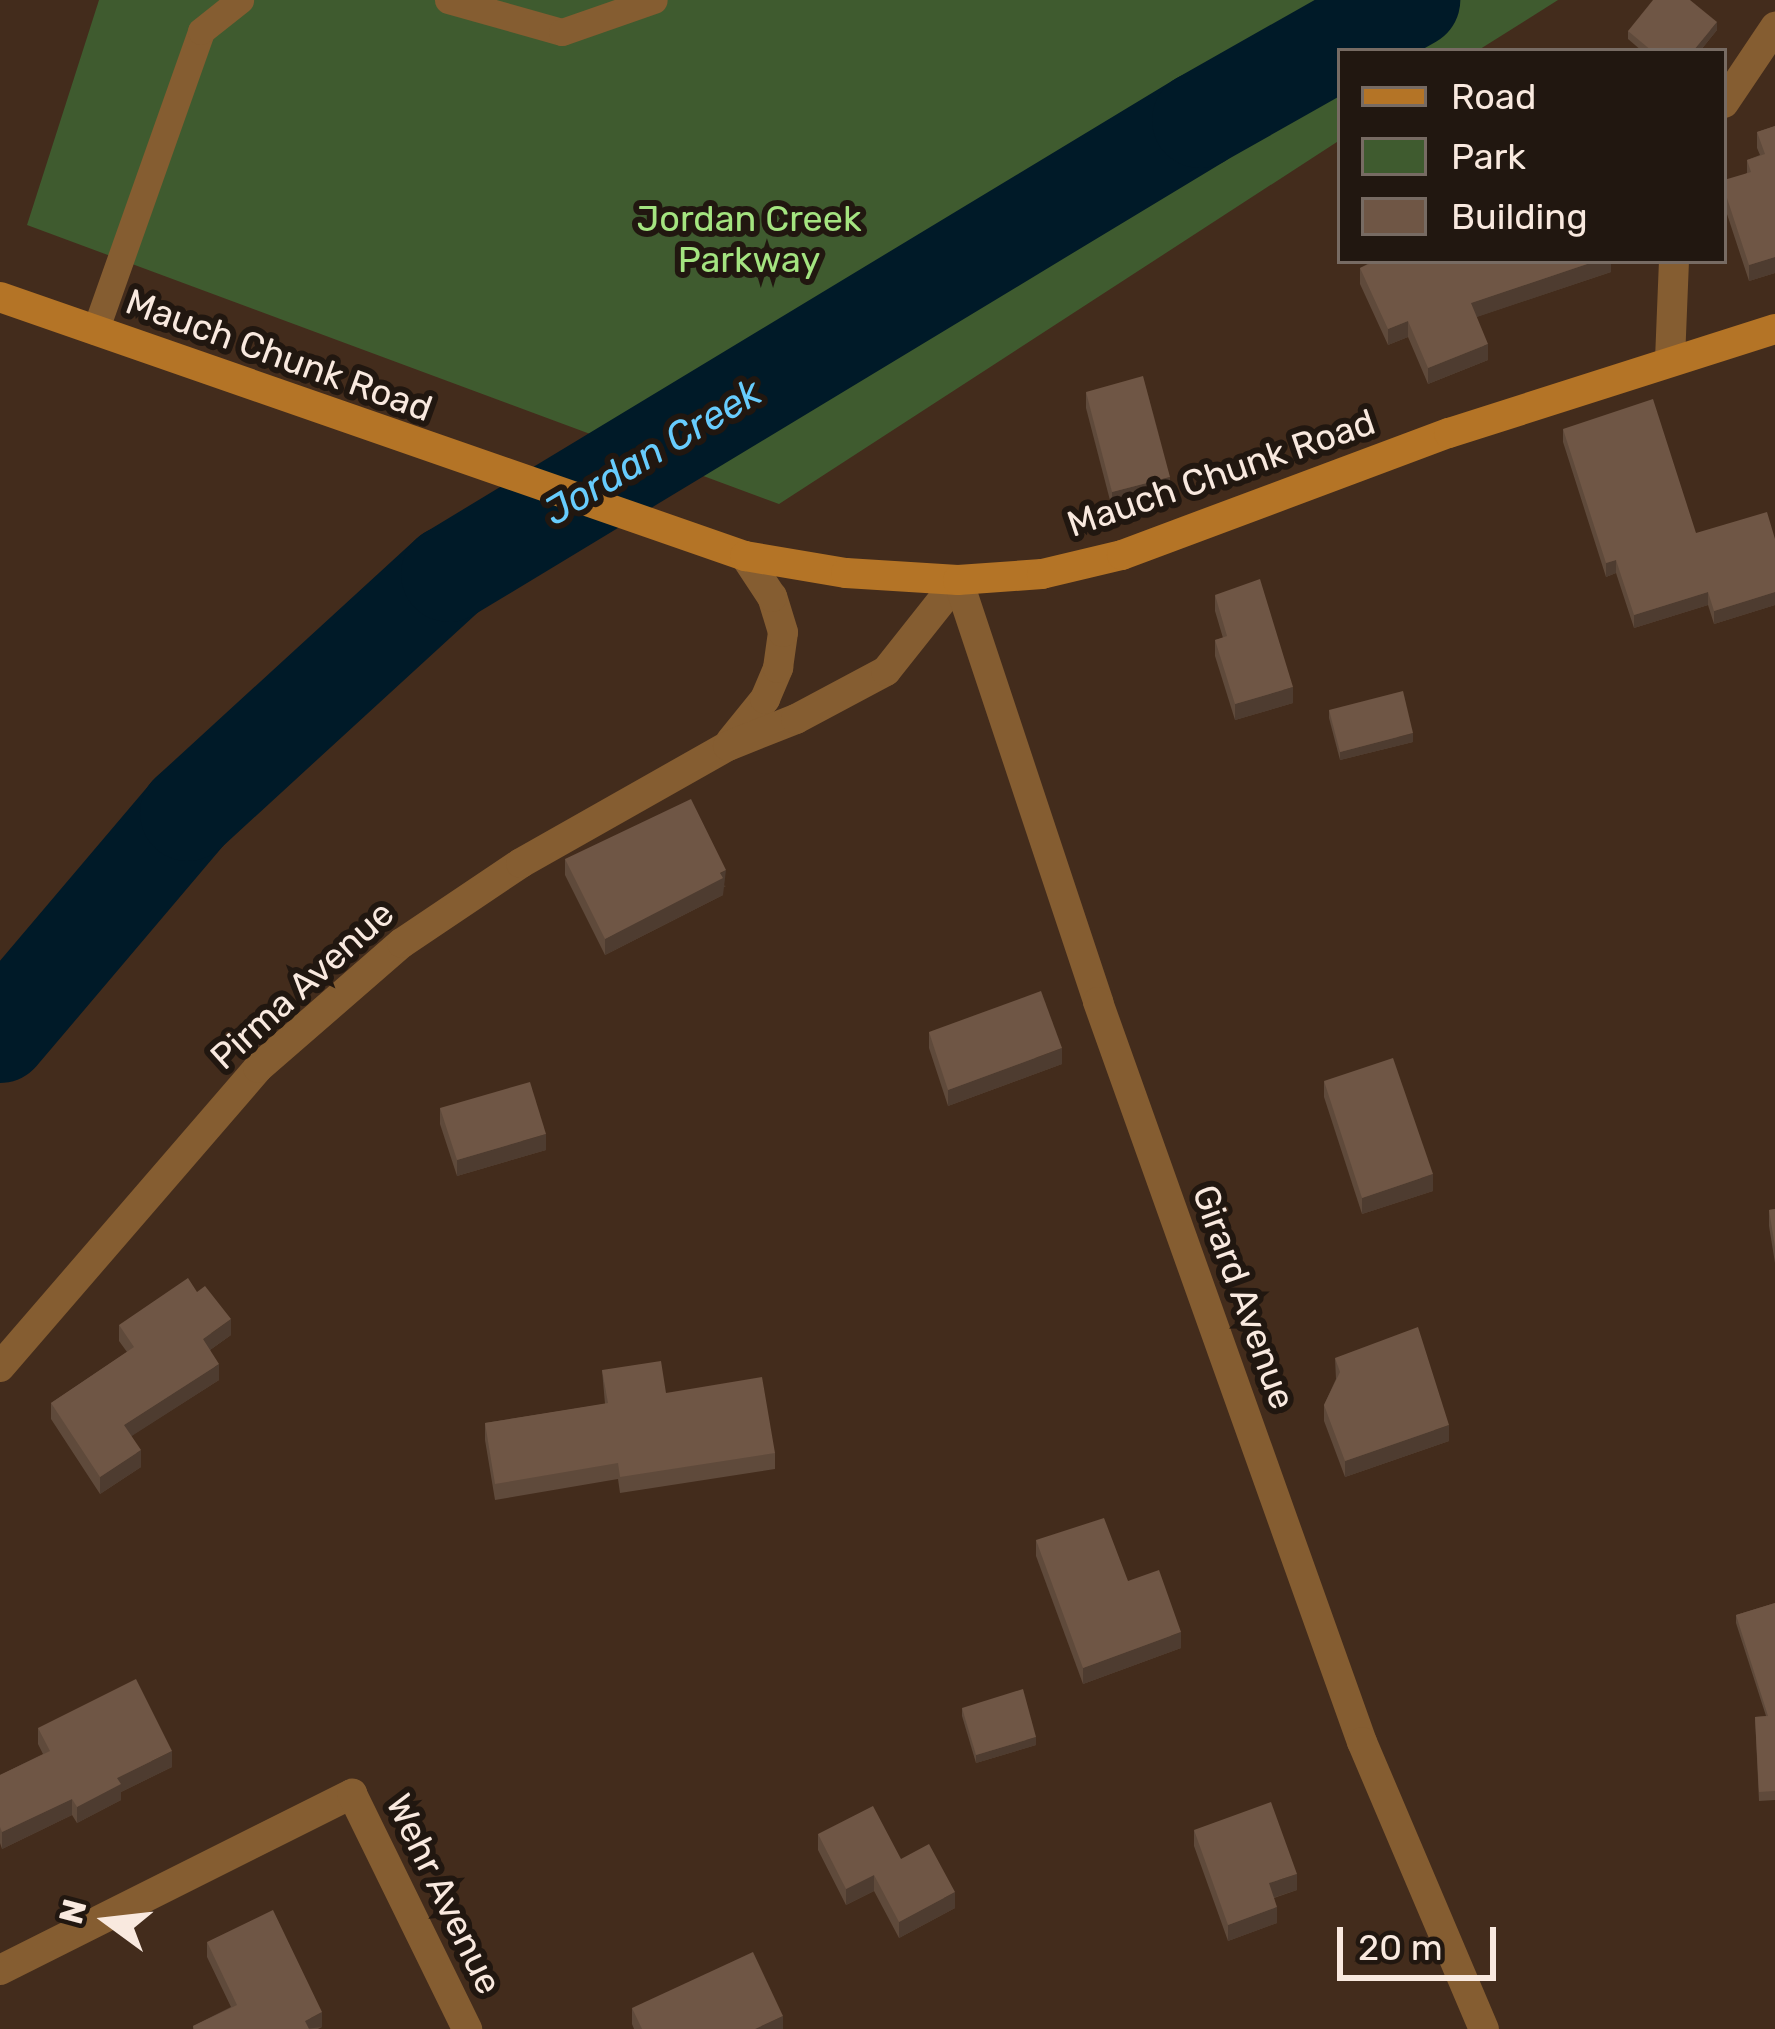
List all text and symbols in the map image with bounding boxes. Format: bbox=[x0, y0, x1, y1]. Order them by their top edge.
legend bbox=[1337, 48, 1727, 264]
text: Road bbox=[1451, 75, 1536, 118]
text: Park bbox=[1451, 135, 1526, 178]
text: Building bbox=[1451, 195, 1588, 238]
park label: Jordan Creek Parkway bbox=[637, 196, 861, 281]
street label: Mauch Chunk Road bbox=[120, 279, 438, 431]
water label: Jordan Creek bbox=[536, 369, 770, 535]
street label: Mauch Chunk Road bbox=[1061, 400, 1381, 546]
street label: Pirma Avenue bbox=[201, 891, 403, 1079]
street label: Girard Avenue bbox=[1183, 1179, 1305, 1415]
street label: Wehr Avenue bbox=[377, 1786, 511, 2002]
north arrow bbox=[48, 1861, 168, 1981]
text: N bbox=[51, 1895, 95, 1928]
scale bar bbox=[1343, 1903, 1502, 1977]
text: 20 m bbox=[1358, 1926, 1443, 1969]

